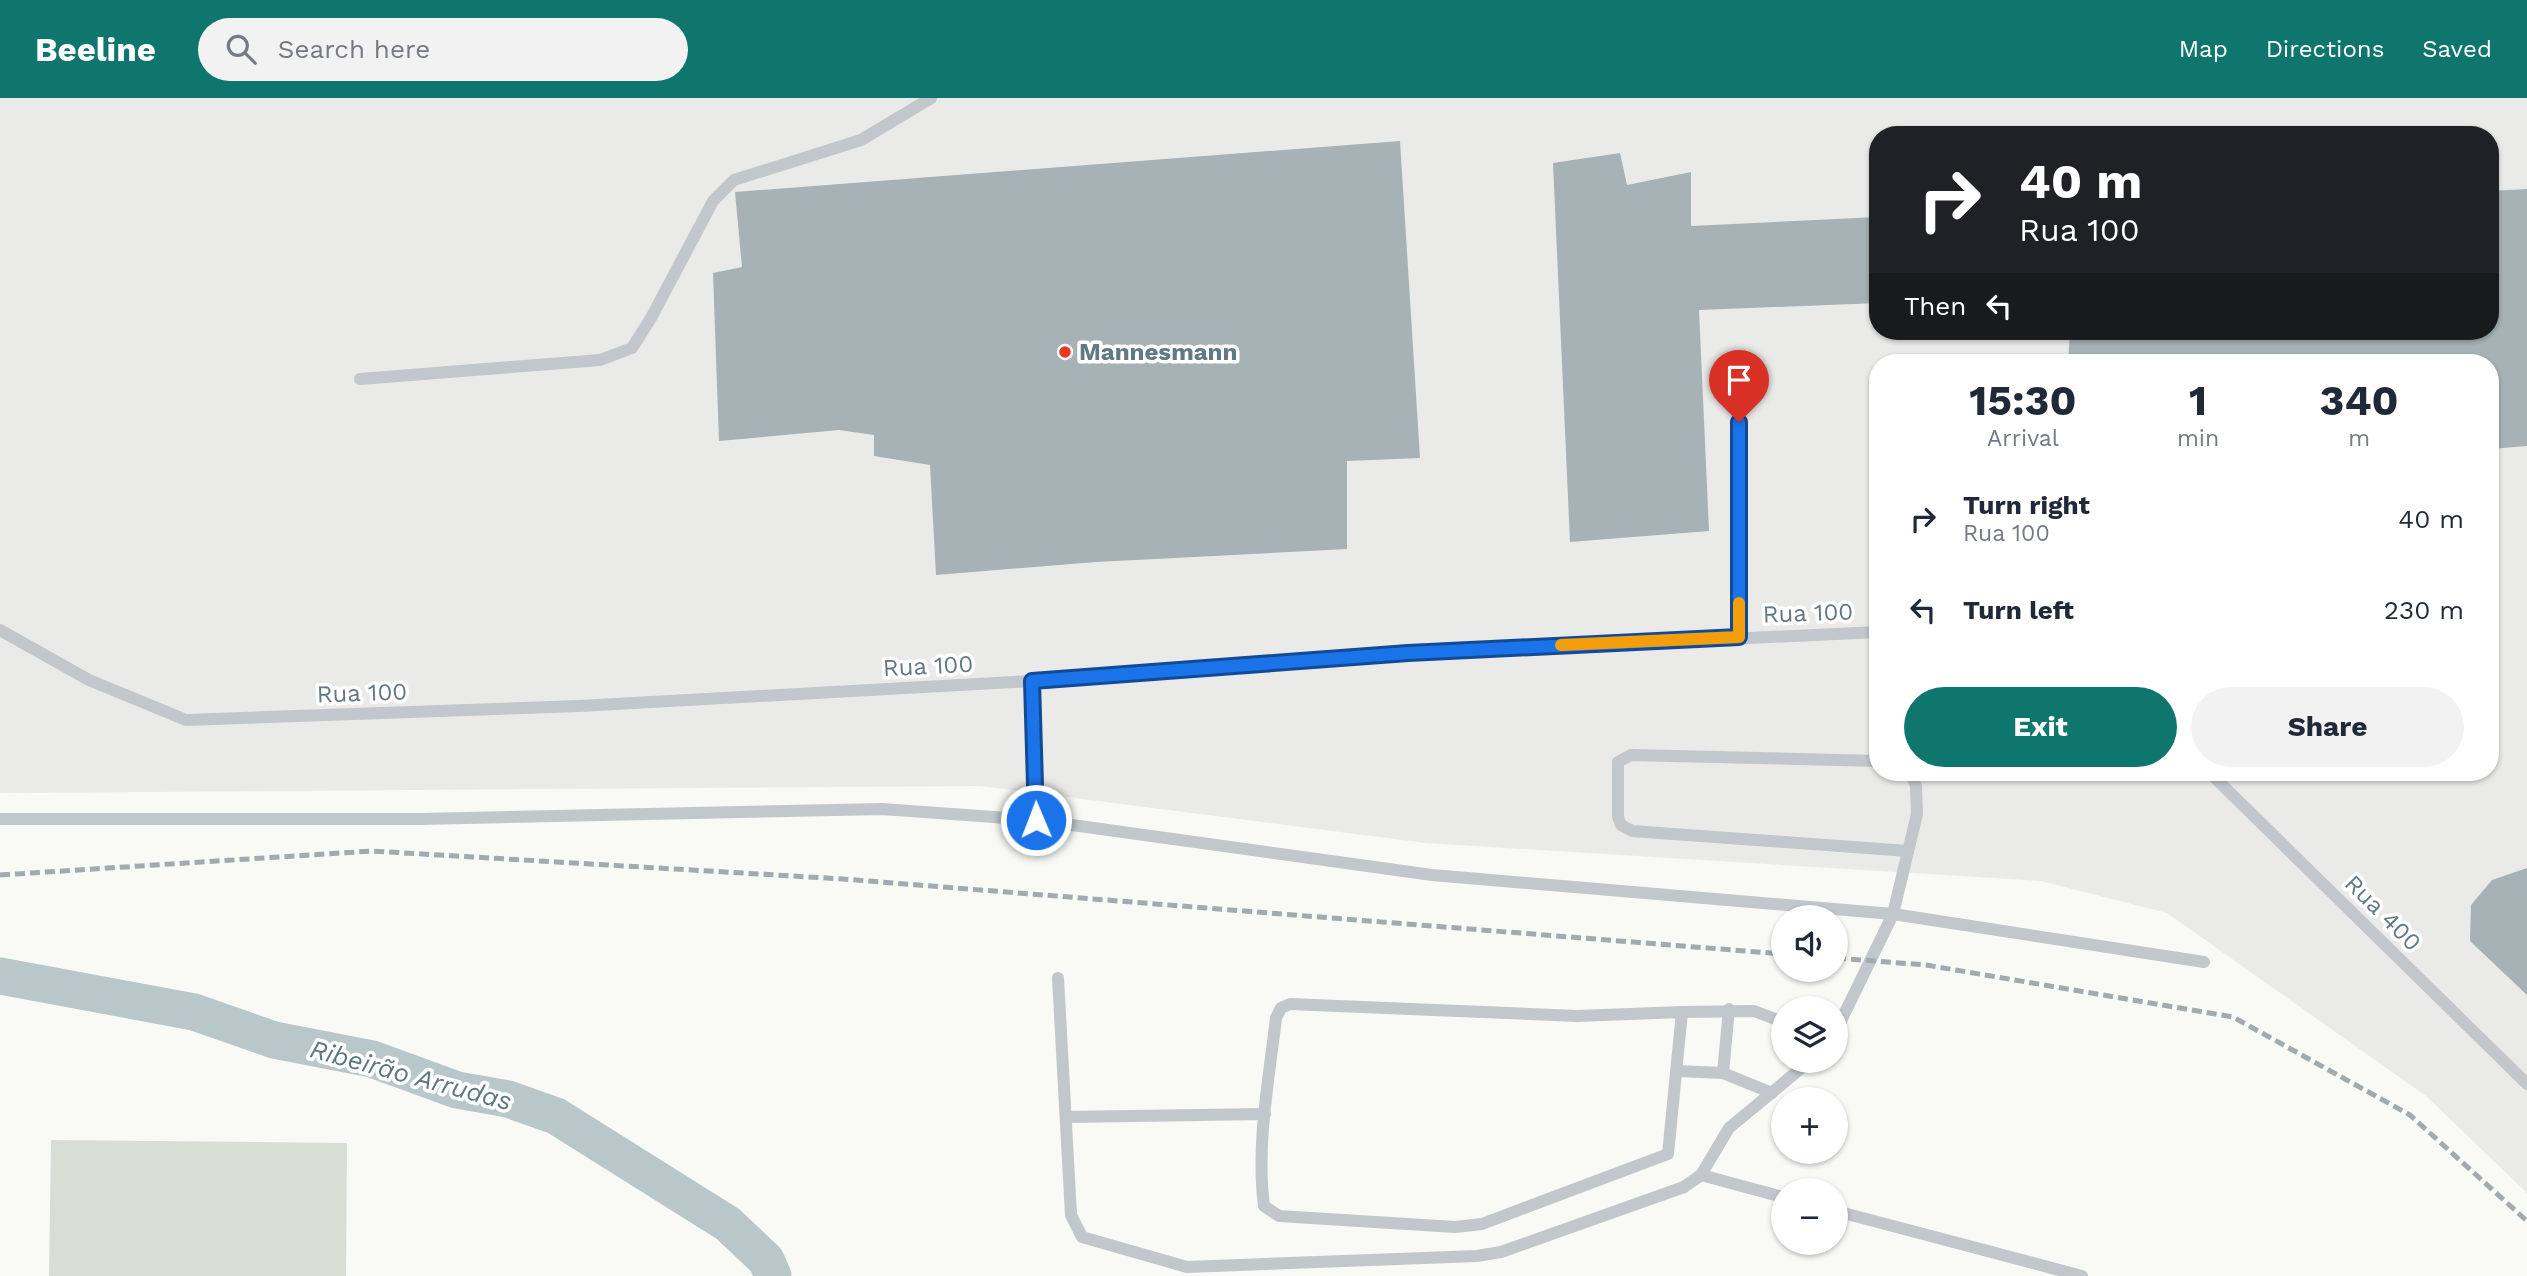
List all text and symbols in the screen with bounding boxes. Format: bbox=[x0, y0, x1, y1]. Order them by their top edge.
search box bbox=[198, 18, 688, 81]
text: Beeline bbox=[35, 30, 156, 69]
icon: search bbox=[222, 30, 260, 68]
text: Search here bbox=[278, 34, 430, 64]
text: Map bbox=[2179, 35, 2228, 63]
text: Directions bbox=[2266, 35, 2384, 63]
text: Saved bbox=[2422, 35, 2492, 63]
text: 40 m bbox=[2019, 152, 2142, 210]
icon: right bbox=[1904, 154, 1995, 245]
text: Rua 100 bbox=[2019, 211, 2140, 249]
icon: left bbox=[1980, 287, 2018, 325]
text: Then bbox=[1904, 291, 1966, 321]
place label: Mannesmann bbox=[1079, 338, 1237, 366]
marker: Mannesmann bbox=[1057, 344, 1073, 360]
pin bbox=[1709, 350, 1769, 422]
icon: arrive bbox=[1720, 361, 1758, 399]
text: 15:30 bbox=[1969, 376, 2077, 425]
text: 1 bbox=[2189, 376, 2207, 425]
text: 340 bbox=[2320, 376, 2399, 425]
text: Arrival bbox=[1987, 425, 2059, 452]
text: min bbox=[2177, 425, 2219, 452]
text: m bbox=[2348, 425, 2370, 452]
text: Turn right bbox=[1963, 490, 2090, 520]
icon: right bbox=[1904, 500, 1942, 538]
text: 40 m bbox=[2398, 504, 2464, 534]
text: Rua 100 bbox=[1963, 520, 2050, 547]
icon: left bbox=[1904, 591, 1942, 629]
text: Turn left bbox=[1963, 595, 2074, 625]
text: 230 m bbox=[2384, 595, 2464, 625]
street label: Rua 100 bbox=[1762, 597, 1854, 629]
street label: Rua 100 bbox=[882, 650, 974, 682]
street label: Rua 100 bbox=[316, 677, 408, 709]
button: Exit bbox=[1904, 687, 2177, 767]
button: Share bbox=[2191, 687, 2464, 767]
position arrow bbox=[999, 783, 1073, 857]
street label: Rua 400 bbox=[2339, 869, 2427, 957]
map controls bbox=[1771, 905, 1848, 1255]
button: sound bbox=[1771, 905, 1848, 982]
button: layers bbox=[1771, 996, 1848, 1073]
water label: Ribeirão Arrudas bbox=[307, 1034, 515, 1116]
button: + bbox=[1771, 1087, 1848, 1164]
button: − bbox=[1771, 1178, 1848, 1255]

